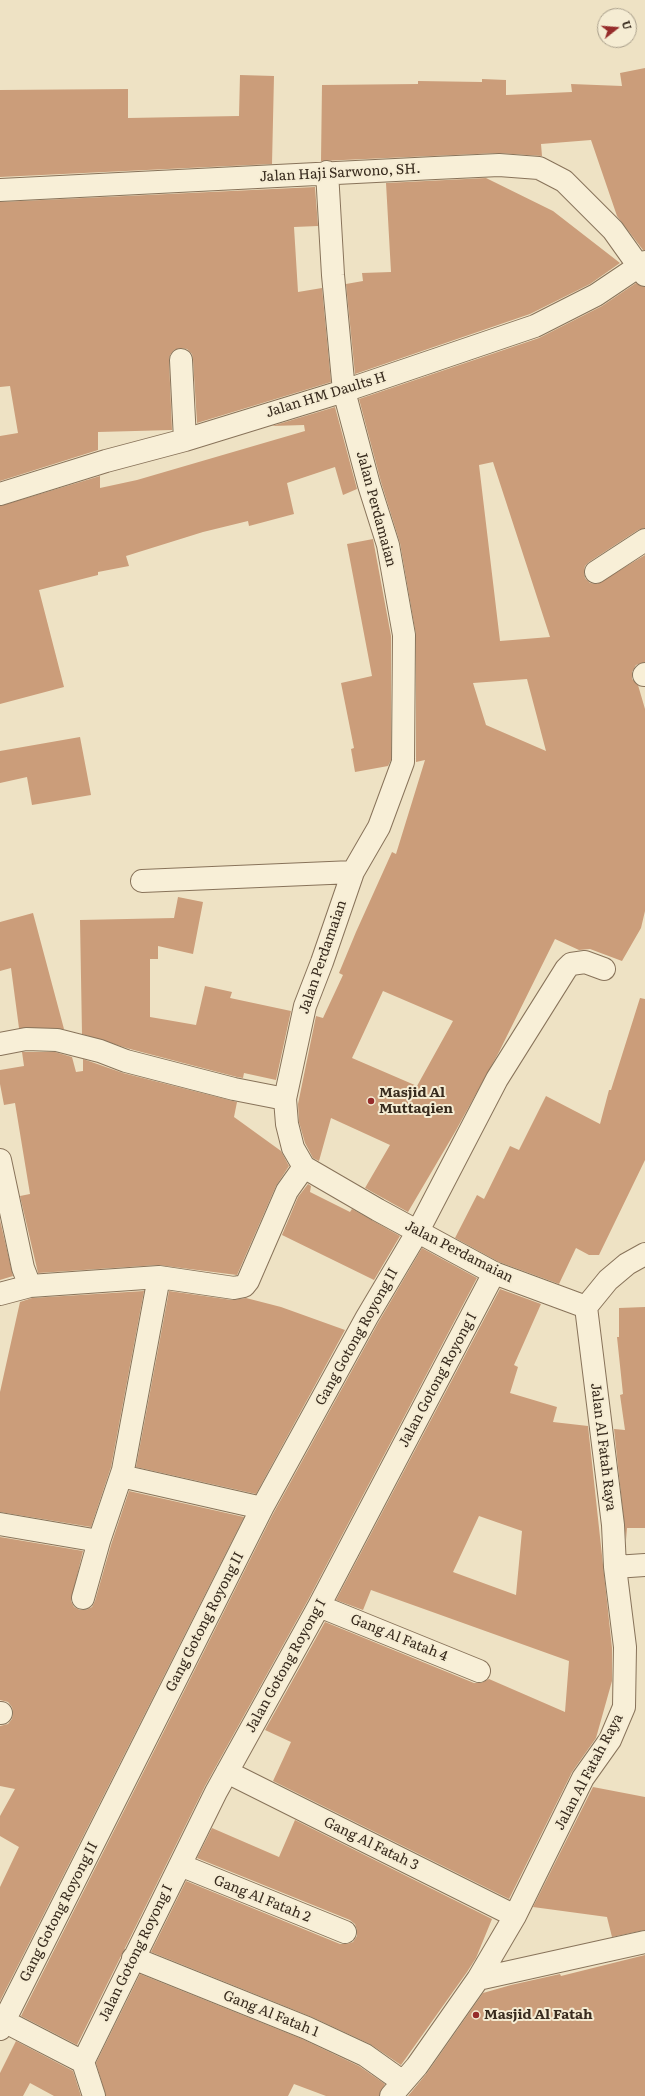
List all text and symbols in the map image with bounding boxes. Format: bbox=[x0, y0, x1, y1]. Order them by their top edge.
north arrow bbox=[597, 8, 637, 48]
text: U bbox=[619, 18, 636, 31]
street label: Jalan Haji Sarwono, SH. bbox=[259, 160, 421, 186]
street label: Jalan HM Daults H bbox=[264, 369, 388, 421]
street label: Jalan Perdamaian bbox=[352, 449, 400, 569]
street label: Jalan Perdamaian bbox=[296, 898, 350, 1016]
place label: Masjid Al Muttaqien bbox=[379, 1085, 453, 1118]
marker: Masjid Al Muttaqien bbox=[366, 1096, 376, 1106]
street label: Jalan Perdamaian bbox=[402, 1217, 516, 1287]
street label: Gang Gotong Royong II bbox=[312, 1265, 402, 1409]
street label: Jalan Gotong Royong I bbox=[395, 1310, 481, 1450]
street label: Jalan Al Fatah Raya bbox=[587, 1382, 619, 1512]
street label: Gang Gotong Royong II bbox=[162, 1549, 248, 1695]
street label: Jalan Gotong Royong I bbox=[242, 1596, 330, 1736]
street label: Gang Al Fatah 4 bbox=[348, 1611, 450, 1665]
street label: Jalan Al Fatah Raya bbox=[551, 1711, 627, 1833]
street label: Gang Al Fatah 3 bbox=[321, 1814, 421, 1874]
street label: Gang Gotong Royong II bbox=[16, 1839, 102, 1985]
street label: Gang Al Fatah 2 bbox=[211, 1872, 313, 1926]
street label: Jalan Gotong Royong I bbox=[96, 1882, 176, 2024]
street label: Gang Al Fatah 1 bbox=[221, 1987, 321, 2041]
place label: Masjid Al Fatah bbox=[484, 2007, 593, 2023]
marker: Masjid Al Fatah bbox=[471, 2010, 481, 2020]

